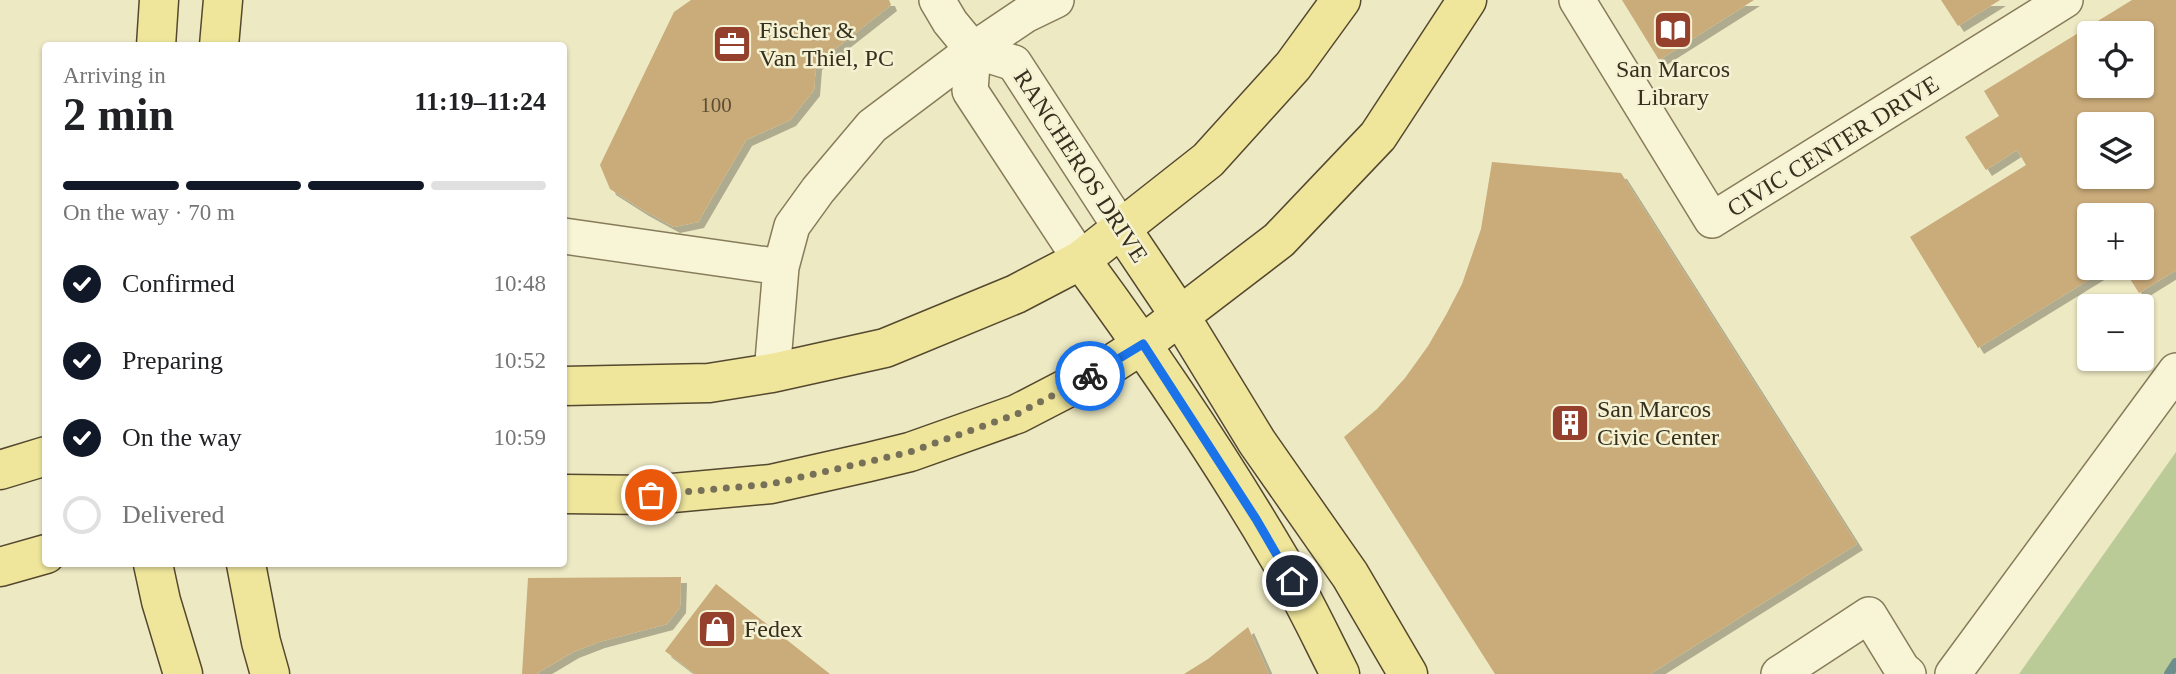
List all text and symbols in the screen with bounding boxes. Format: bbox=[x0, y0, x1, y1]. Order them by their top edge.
library icon: San Marcos Library bbox=[1652, 9, 1694, 51]
place label: Fischer & Van Thiel, PC bbox=[759, 17, 894, 71]
map controls bbox=[2077, 21, 2154, 371]
button: locate bbox=[2077, 21, 2154, 98]
office icon: Fischer & Van Thiel, PC bbox=[711, 23, 753, 65]
place label: San Marcos Library bbox=[1616, 56, 1730, 110]
text: Arriving in bbox=[63, 63, 166, 88]
street label: RANCHEROS DRIVE bbox=[1009, 65, 1153, 267]
street label: CIVIC CENTER DRIVE bbox=[1723, 70, 1943, 222]
text: 11:19–11:24 bbox=[415, 87, 546, 116]
text: 2 min bbox=[63, 89, 174, 140]
house number: 100 bbox=[700, 93, 732, 117]
button: layers bbox=[2077, 112, 2154, 189]
text: On the way · 70 m bbox=[63, 200, 235, 225]
button: + bbox=[2077, 203, 2154, 280]
icon: check bbox=[63, 265, 101, 303]
text: Confirmed bbox=[122, 269, 235, 298]
text: 10:48 bbox=[494, 271, 546, 296]
button: − bbox=[2077, 294, 2154, 371]
courier bbox=[1055, 341, 1125, 411]
icon: check bbox=[63, 342, 101, 380]
text: Preparing bbox=[122, 346, 223, 375]
text: 10:52 bbox=[494, 348, 546, 373]
icon: bike bbox=[1071, 357, 1109, 395]
place label: San Marcos Civic Center bbox=[1597, 396, 1719, 450]
building icon: San Marcos Civic Center bbox=[1549, 402, 1591, 444]
icon: check bbox=[63, 419, 101, 457]
text: On the way bbox=[122, 423, 242, 452]
text: 10:59 bbox=[494, 425, 546, 450]
pin bbox=[621, 465, 681, 525]
icon: bag bbox=[632, 476, 670, 514]
text: Delivered bbox=[122, 500, 225, 529]
pin bbox=[1262, 551, 1322, 611]
icon: home bbox=[1273, 562, 1311, 600]
shop icon: Fedex bbox=[696, 608, 738, 650]
place label: Fedex bbox=[744, 616, 803, 642]

